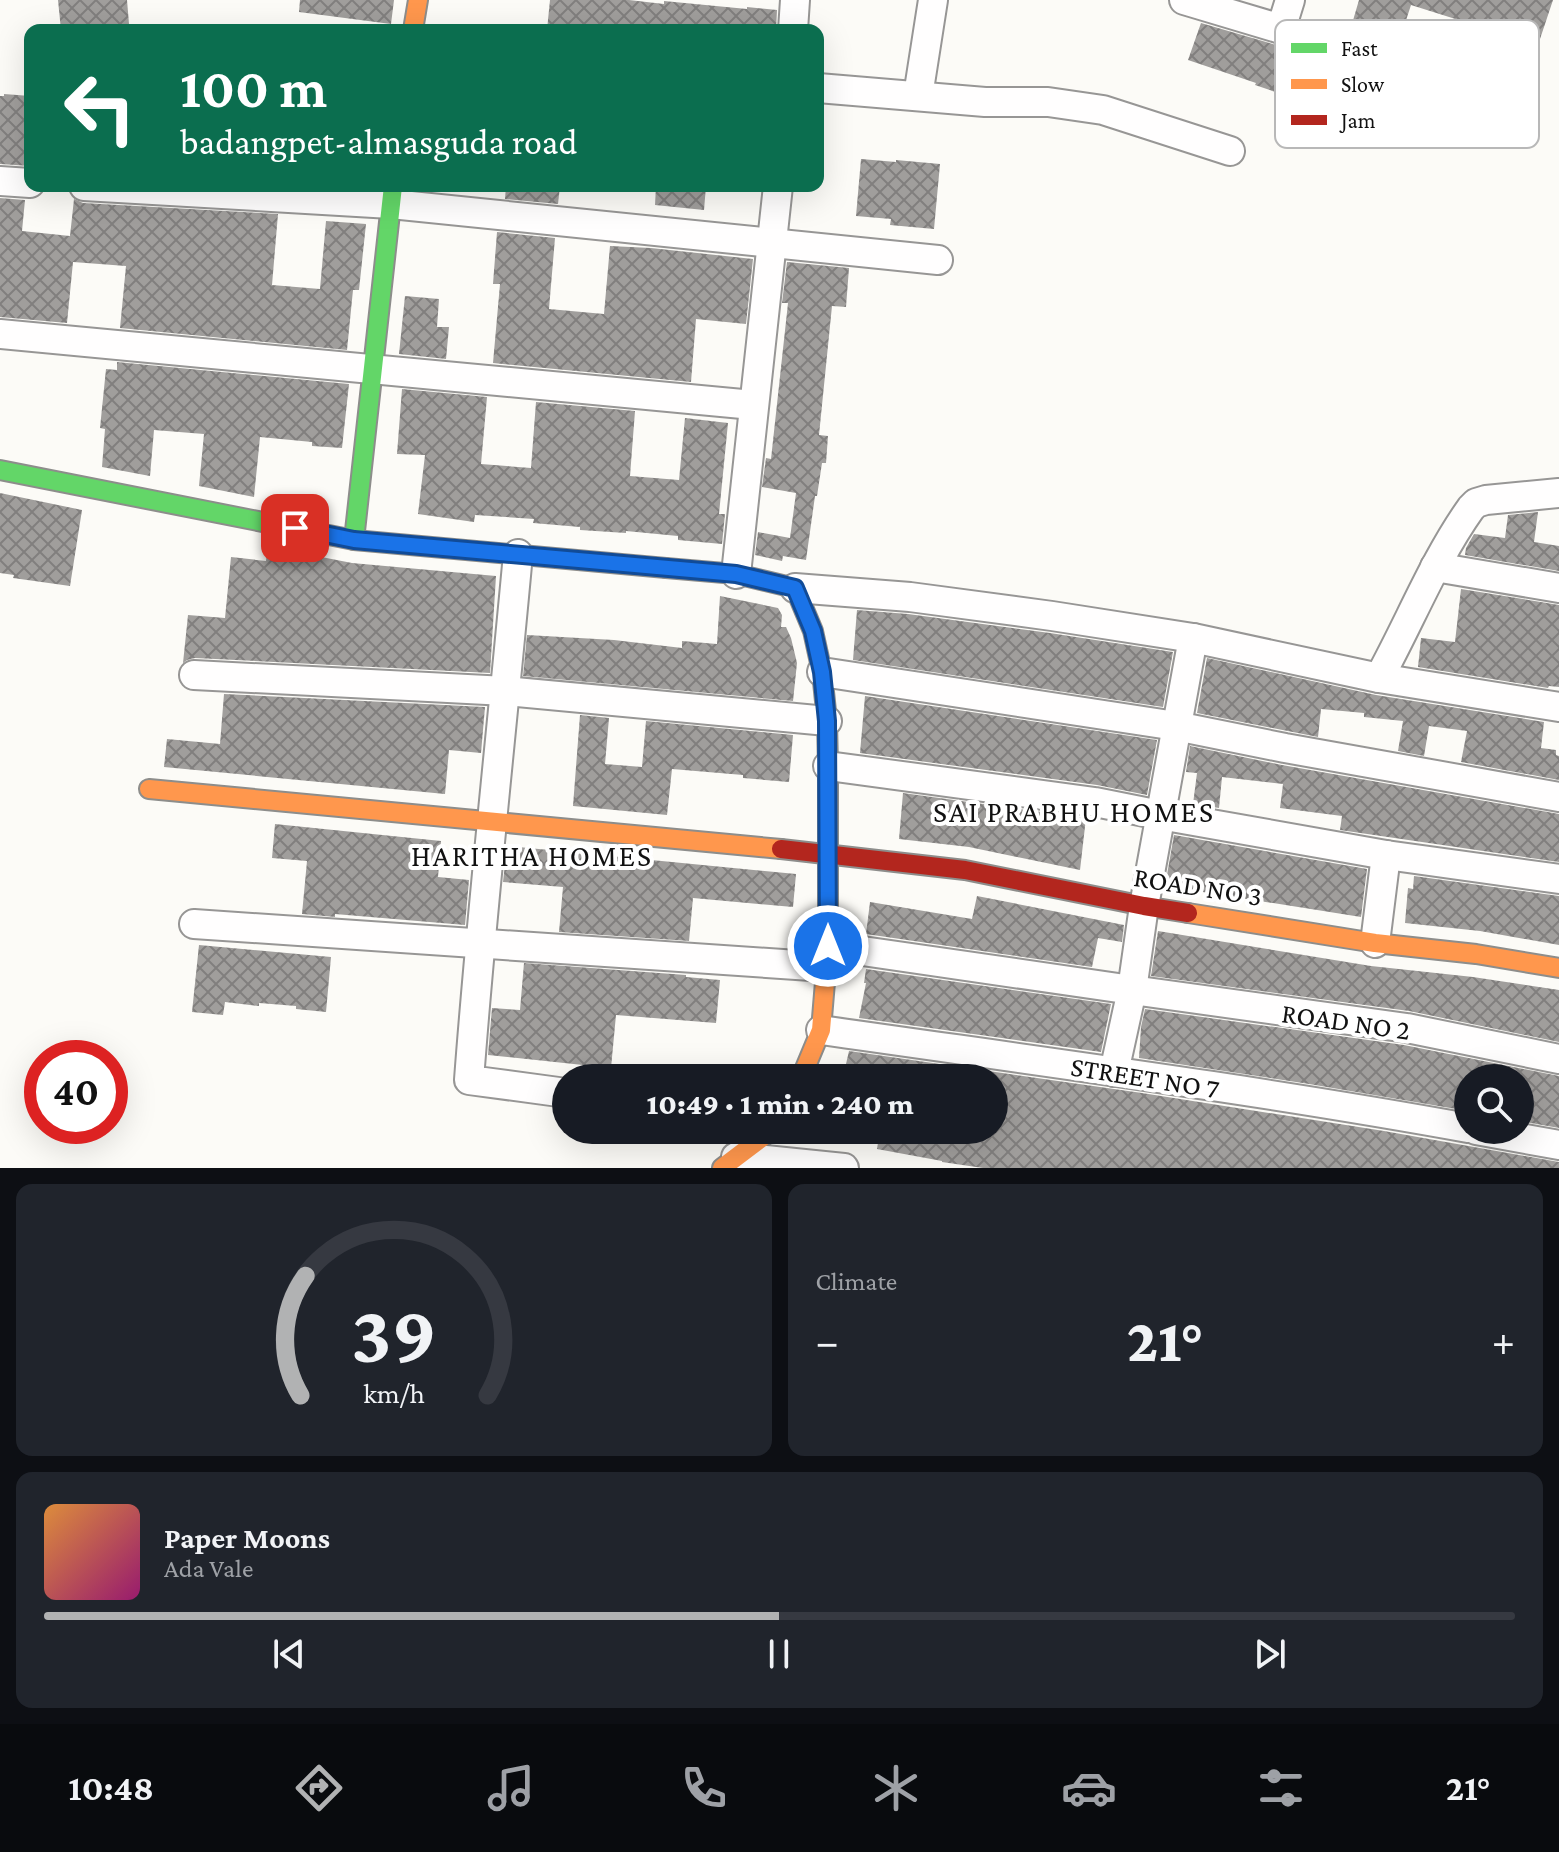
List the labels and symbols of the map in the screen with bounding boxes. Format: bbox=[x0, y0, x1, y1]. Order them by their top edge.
legend bbox=[1275, 20, 1539, 148]
text: Fast bbox=[1341, 36, 1378, 61]
text: Slow bbox=[1341, 72, 1385, 97]
text: Jam bbox=[1339, 108, 1376, 133]
pin bbox=[261, 494, 329, 562]
district label: SAI PRABHU HOMES bbox=[933, 795, 1215, 828]
district label: HARITHA HOMES bbox=[411, 839, 653, 872]
street label: ROAD NO 3 bbox=[1132, 861, 1264, 912]
position arrow bbox=[786, 904, 870, 988]
street label: ROAD NO 2 bbox=[1280, 997, 1412, 1046]
speed limit sign: 40 bbox=[24, 1040, 128, 1144]
street label: STREET NO 7 bbox=[1068, 1050, 1221, 1105]

